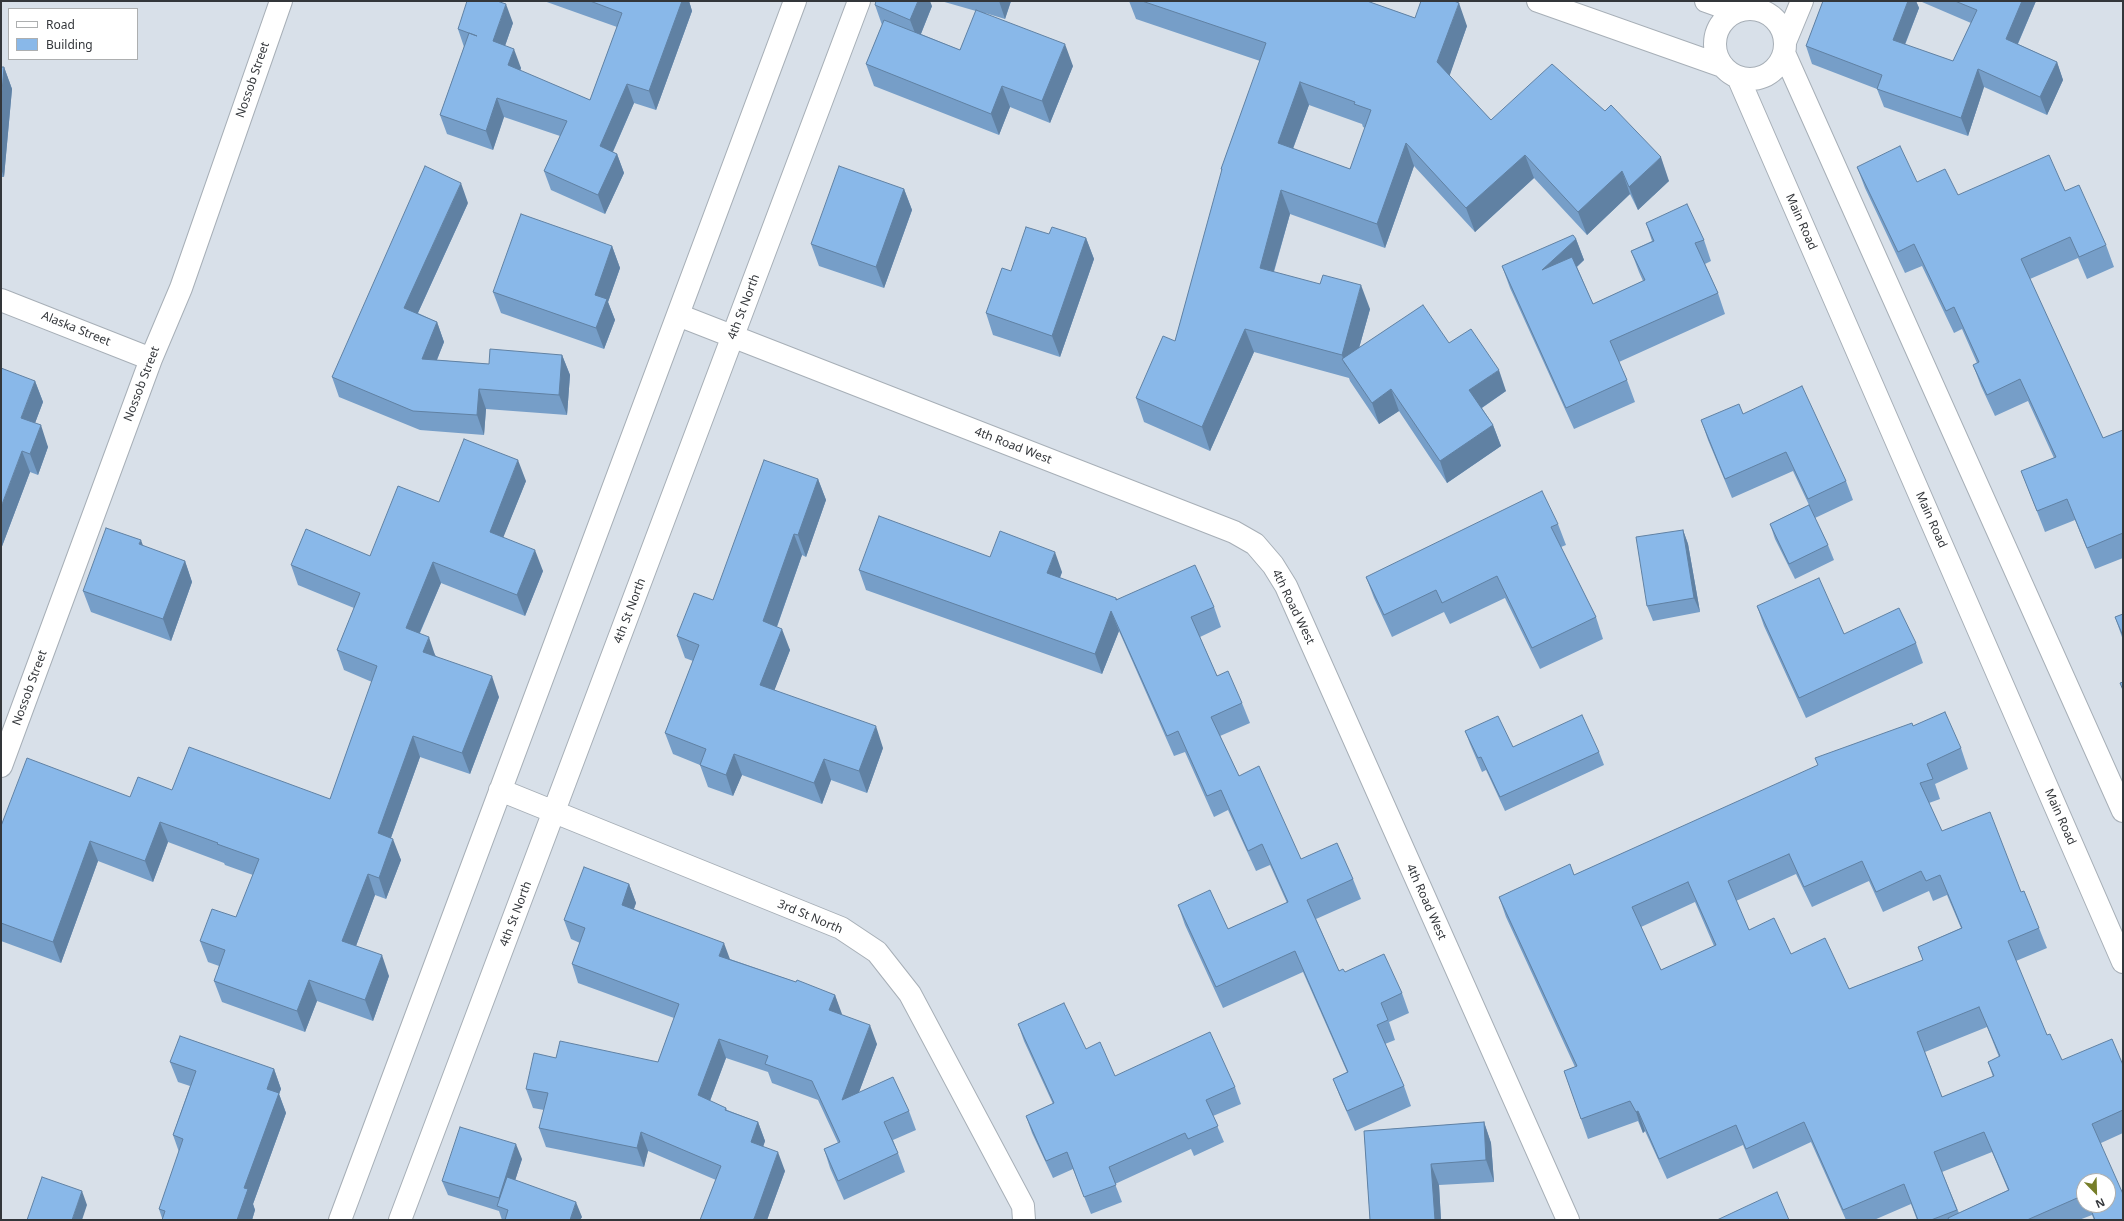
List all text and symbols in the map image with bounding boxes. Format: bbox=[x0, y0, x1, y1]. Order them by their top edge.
legend bbox=[8, 8, 138, 60]
text: Road bbox=[46, 16, 75, 33]
text: Building bbox=[46, 36, 93, 53]
street label: Nossob Street bbox=[233, 40, 273, 120]
street label: Main Road bbox=[1782, 192, 1820, 252]
street label: 4th St North bbox=[725, 272, 763, 342]
street label: Alaska Street bbox=[39, 309, 113, 349]
street label: Nossob Street bbox=[121, 344, 163, 424]
street label: 4th Road West bbox=[972, 425, 1054, 467]
street label: Main Road bbox=[1912, 490, 1950, 550]
street label: 4th Road West bbox=[1269, 567, 1317, 647]
street label: 4th St North bbox=[611, 576, 649, 646]
street label: Nossob Street bbox=[10, 648, 50, 728]
street label: Main Road bbox=[2041, 787, 2079, 847]
street label: 4th Road West bbox=[1403, 862, 1449, 942]
street label: 4th St North bbox=[497, 879, 535, 949]
street label: 3rd St North bbox=[775, 897, 845, 937]
north arrow bbox=[2076, 1173, 2116, 1213]
text: N bbox=[2093, 1195, 2108, 1212]

